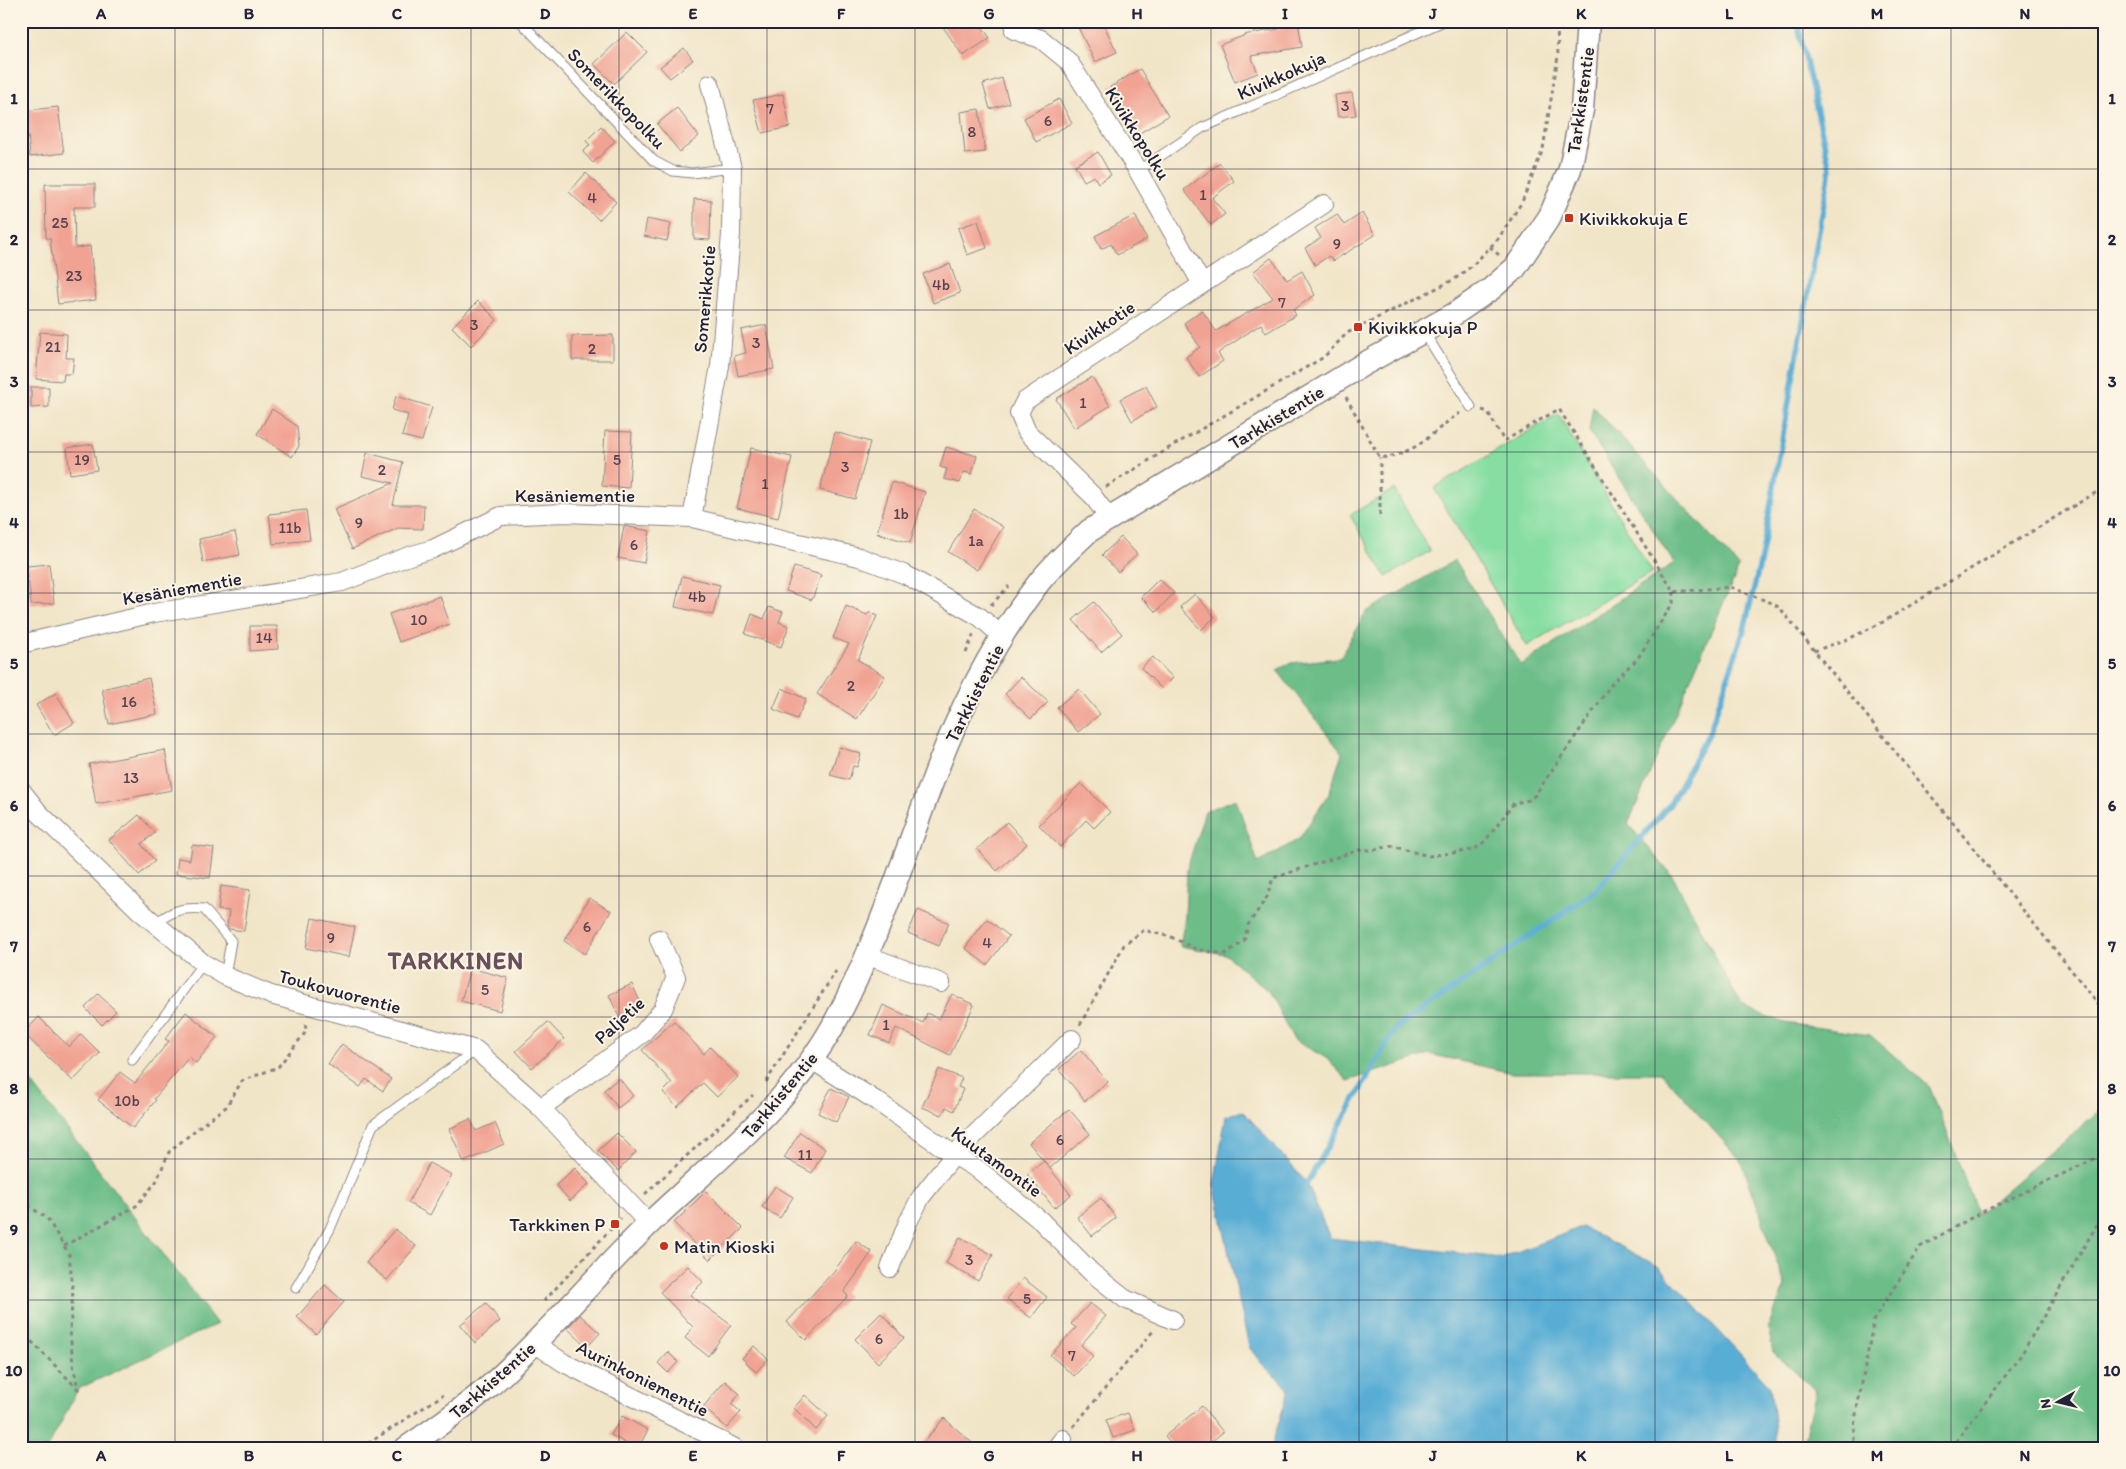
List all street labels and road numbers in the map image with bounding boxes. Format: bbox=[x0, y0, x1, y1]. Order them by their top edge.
street label: Somerikkopolku bbox=[563, 43, 671, 154]
street label: Tarkkistentie bbox=[1562, 45, 1599, 155]
street label: Kivikkokuja bbox=[1233, 46, 1329, 105]
street label: Kivikkopolku bbox=[1100, 83, 1175, 184]
street label: Somerikkotie bbox=[688, 244, 721, 354]
street label: Kivikkotie bbox=[1059, 295, 1139, 360]
street label: Tarkkistentie bbox=[1224, 380, 1328, 455]
street label: Kesäniementie bbox=[515, 484, 635, 507]
street label: Kesäniementie bbox=[121, 567, 243, 610]
street label: Tarkkistentie bbox=[940, 640, 1009, 746]
street label: Toukovuorentie bbox=[276, 964, 404, 1019]
street label: Paljetie bbox=[589, 992, 649, 1049]
street label: Tarkkistentie bbox=[736, 1047, 823, 1144]
street label: Kuutamontie bbox=[947, 1121, 1047, 1202]
street label: Aurinkoniementie bbox=[573, 1335, 713, 1422]
street label: Tarkkistentie bbox=[444, 1337, 540, 1424]

